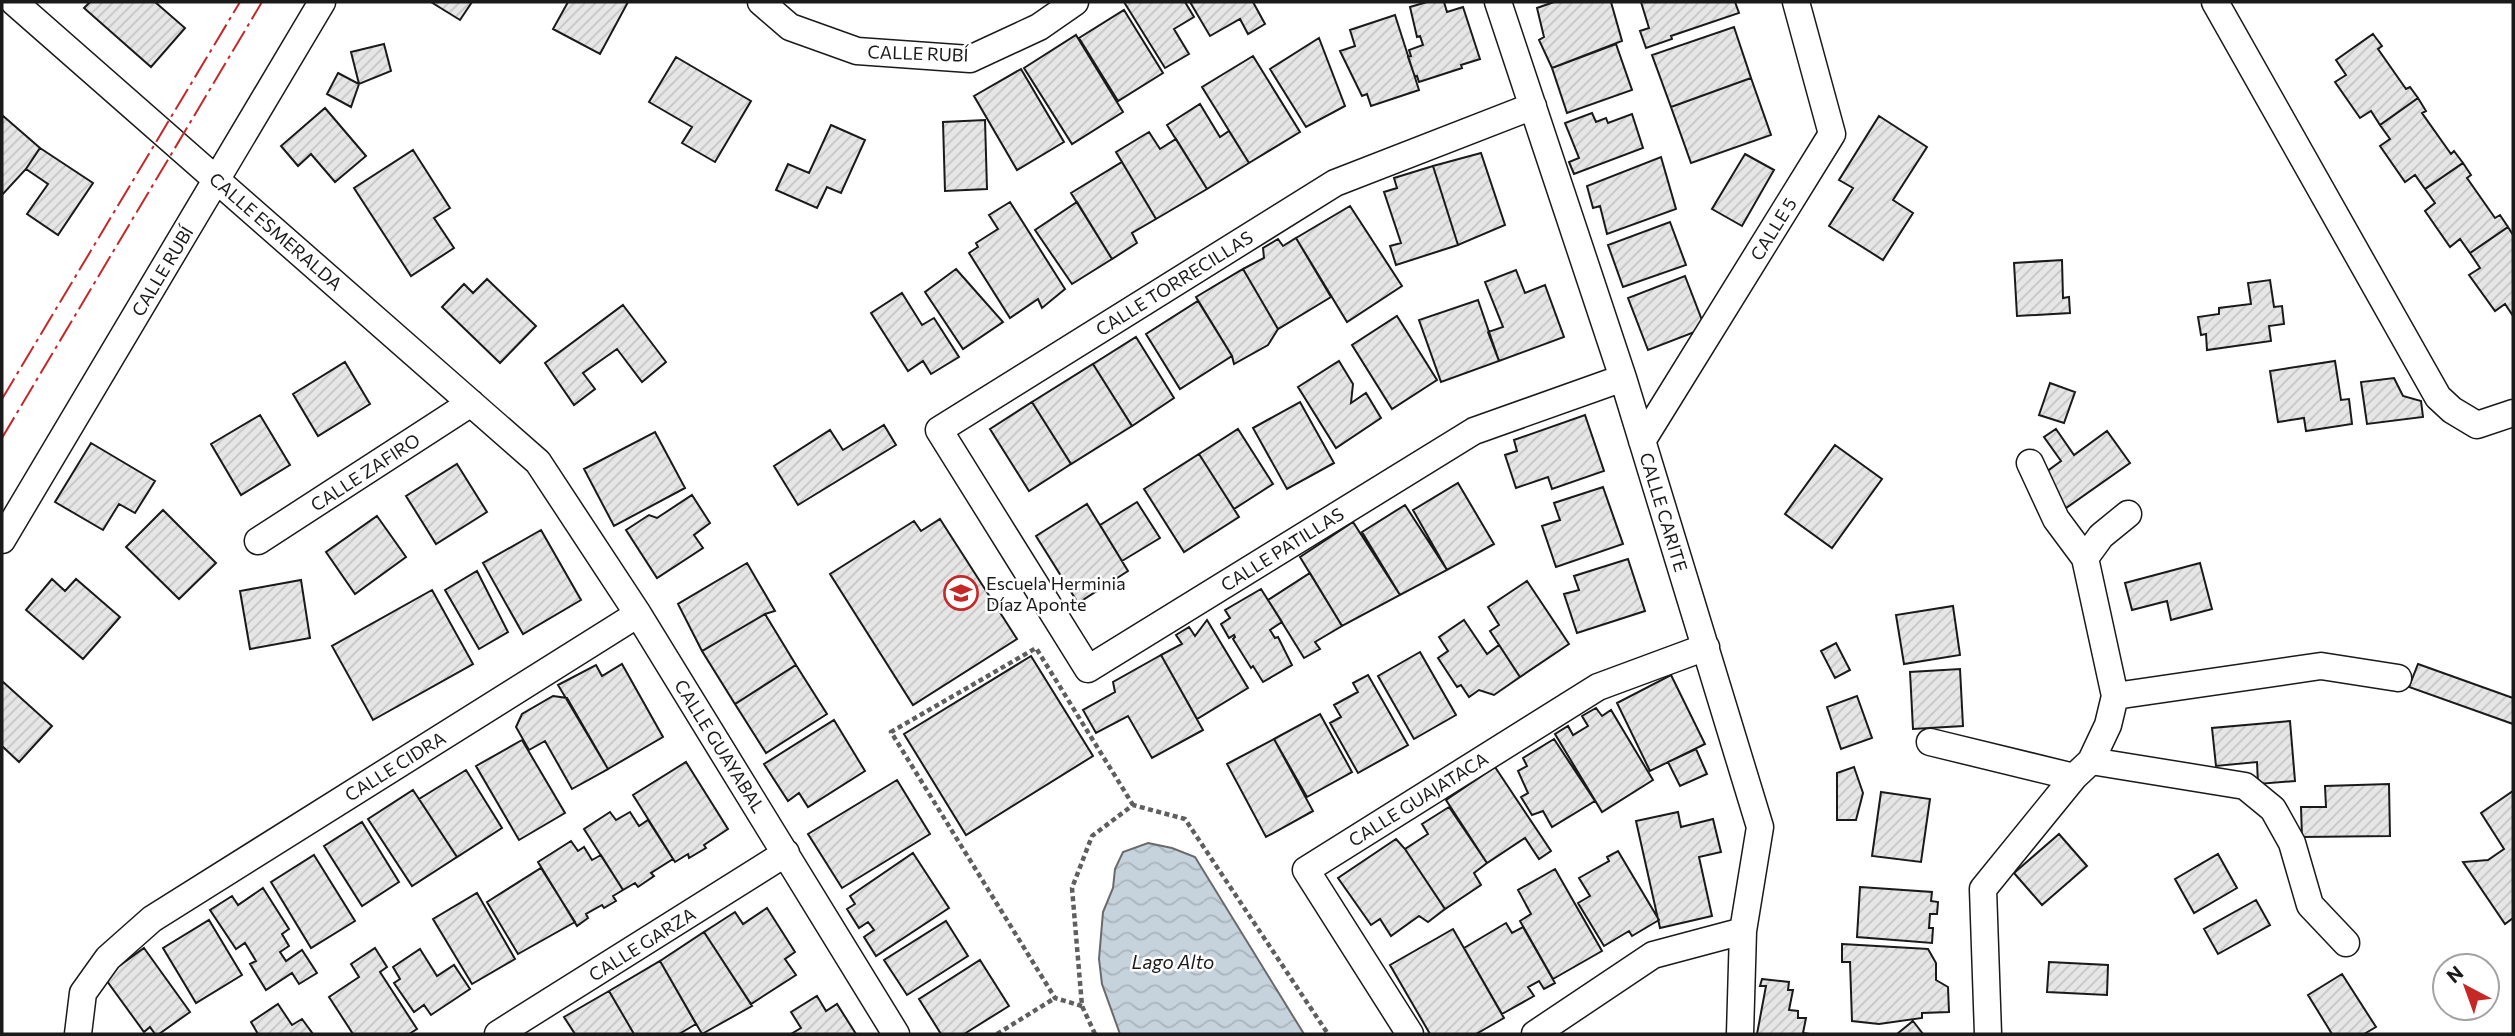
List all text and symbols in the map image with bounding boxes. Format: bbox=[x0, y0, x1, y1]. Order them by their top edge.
street label: CALLE RUBÍ bbox=[867, 40, 970, 66]
street label: CALLE ESMERALDA bbox=[205, 167, 347, 295]
street label: CALLE 5 bbox=[1745, 194, 1801, 264]
street label: CALLE RUBÍ bbox=[127, 221, 198, 320]
street label: CALLE TORRECILLAS bbox=[1091, 226, 1257, 340]
street label: CALLE ZAFIRO bbox=[306, 429, 424, 515]
street label: CALLE CARITE bbox=[1635, 450, 1693, 574]
street label: CALLE PATILLAS bbox=[1216, 502, 1348, 596]
place label: Escuela Herminia Díaz Aponte bbox=[986, 572, 1126, 615]
school or university icon: Escuela Herminia Díaz Aponte bbox=[942, 574, 980, 612]
street label: CALLE GUAYABAL bbox=[670, 675, 770, 817]
street label: CALLE CIDRA bbox=[341, 726, 449, 806]
street label: CALLE GUAJATACA bbox=[1344, 747, 1492, 851]
street label: CALLE GARZA bbox=[585, 902, 699, 986]
water label: Lago Alto bbox=[1132, 950, 1214, 973]
north arrow bbox=[2431, 952, 2501, 1022]
text: N bbox=[2442, 960, 2467, 987]

